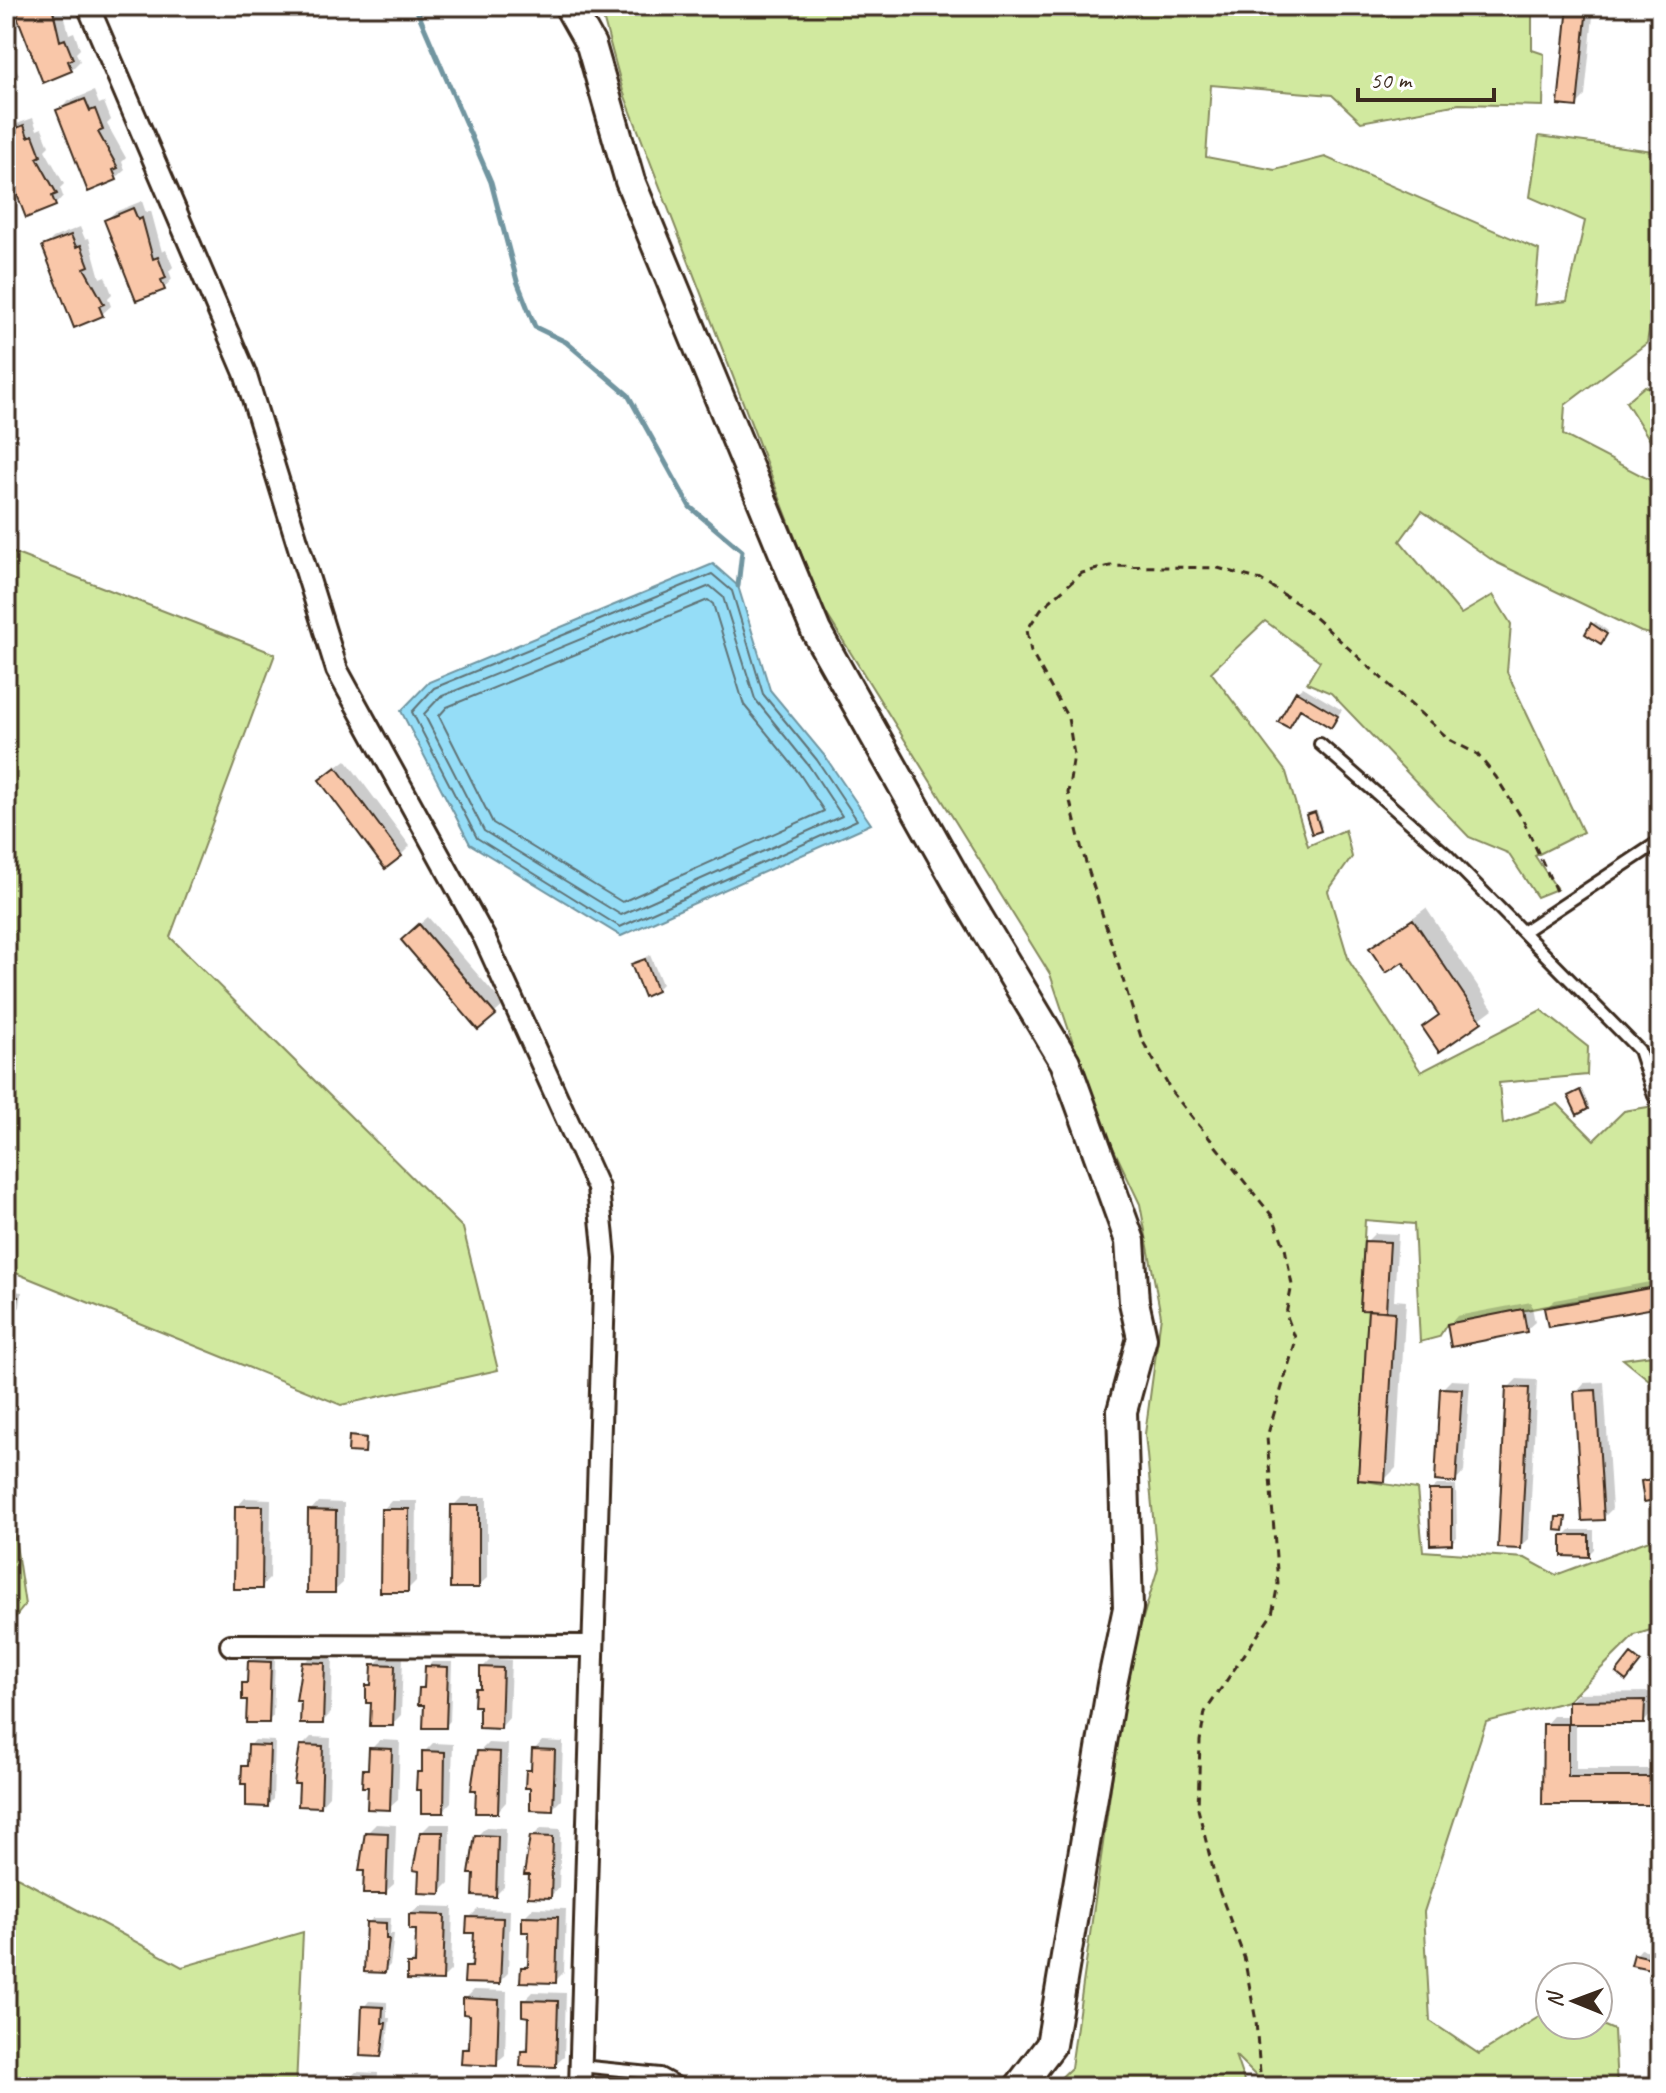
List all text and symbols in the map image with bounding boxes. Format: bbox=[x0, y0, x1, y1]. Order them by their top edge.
scale bar bbox=[1358, 52, 1494, 102]
text: 50 m bbox=[1370, 65, 1413, 95]
north arrow bbox=[1534, 1961, 1614, 2041]
text: N bbox=[1541, 1990, 1569, 2008]

